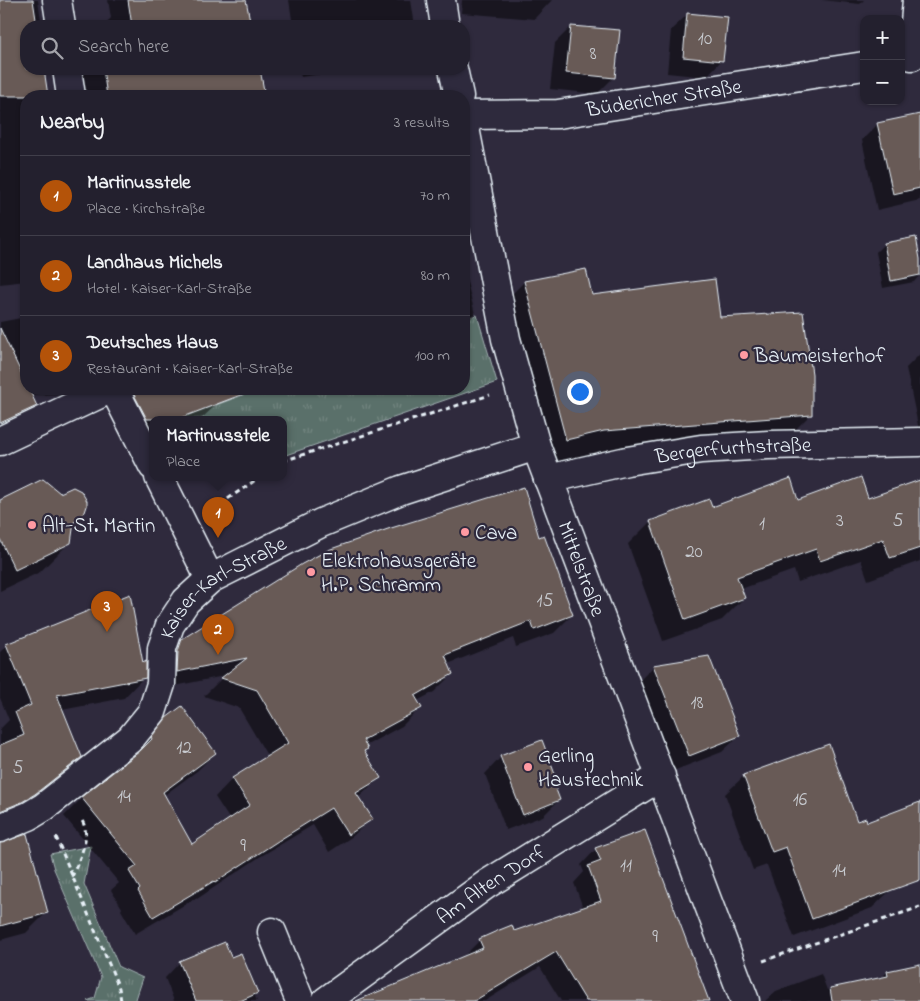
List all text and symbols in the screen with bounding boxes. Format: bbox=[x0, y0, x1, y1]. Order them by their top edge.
map controls bbox=[860, 15, 905, 105]
button: + bbox=[860, 15, 905, 60]
search box bbox=[20, 20, 470, 75]
house number: 10 bbox=[698, 26, 712, 53]
icon: search bbox=[38, 34, 66, 62]
text: Search here bbox=[78, 34, 169, 61]
house number: 8 bbox=[589, 41, 597, 68]
button: − bbox=[860, 60, 905, 105]
street label: Büdericher Straße bbox=[583, 72, 744, 127]
text: Nearby bbox=[40, 108, 104, 138]
text: 3 results bbox=[394, 111, 450, 135]
text: Martinusstele bbox=[87, 170, 191, 197]
text: 1 bbox=[53, 184, 59, 208]
text: 70 m bbox=[420, 184, 450, 208]
text: Place · Kirchstraße bbox=[87, 197, 205, 221]
text: Landhaus Michels bbox=[87, 250, 223, 277]
text: 2 bbox=[52, 264, 60, 288]
text: 80 m bbox=[421, 264, 450, 288]
text: Hotel · Kaiser-Karl-Straße bbox=[87, 277, 252, 301]
text: Deutsches Haus bbox=[87, 330, 219, 357]
place label: Baumeisterhof bbox=[753, 342, 885, 372]
text: 3 bbox=[53, 344, 59, 368]
text: 100 m bbox=[415, 344, 450, 368]
marker: Baumeisterhof bbox=[738, 349, 750, 361]
text: Restaurant · Kaiser-Karl-Straße bbox=[87, 357, 293, 381]
your location bbox=[567, 379, 593, 405]
popup bbox=[149, 416, 287, 481]
text: Martinusstele bbox=[166, 423, 270, 450]
street label: Bergerfurthstraße bbox=[652, 431, 812, 473]
text: Place bbox=[166, 450, 200, 474]
pin: 1 bbox=[202, 497, 234, 538]
house number: 3 bbox=[836, 508, 844, 535]
house number: 5 bbox=[893, 508, 904, 535]
house number: 1 bbox=[759, 511, 765, 538]
place label: Alt-St. Martin bbox=[42, 512, 155, 542]
street label: Mittelstraße bbox=[549, 517, 612, 622]
marker: Alt-St. Martin bbox=[26, 519, 38, 531]
place label: Cava bbox=[475, 519, 517, 549]
marker: Cava bbox=[459, 526, 471, 538]
street label: Kaiser-Karl-Straße bbox=[153, 530, 293, 643]
house number: 20 bbox=[685, 539, 703, 566]
place label: Elektrohausgeräte H.P. Schramm bbox=[321, 547, 477, 601]
marker: Elektrohausgeräte H.P. Schramm bbox=[305, 566, 317, 578]
house number: 15 bbox=[537, 588, 554, 615]
pin: 3 bbox=[91, 591, 123, 632]
pin: 2 bbox=[202, 614, 234, 655]
house number: 18 bbox=[690, 690, 704, 717]
house number: 12 bbox=[176, 735, 192, 762]
place label: Gerling Haustechnik bbox=[538, 742, 644, 796]
house number: 5 bbox=[13, 755, 24, 782]
marker: Gerling Haustechnik bbox=[522, 761, 534, 773]
house number: 14 bbox=[117, 784, 131, 811]
house number: 16 bbox=[793, 787, 807, 814]
house number: 9 bbox=[240, 833, 246, 860]
street label: Am Alten Dorf bbox=[431, 838, 552, 933]
house number: 11 bbox=[620, 853, 632, 880]
house number: 14 bbox=[832, 858, 846, 885]
house number: 9 bbox=[652, 924, 658, 951]

